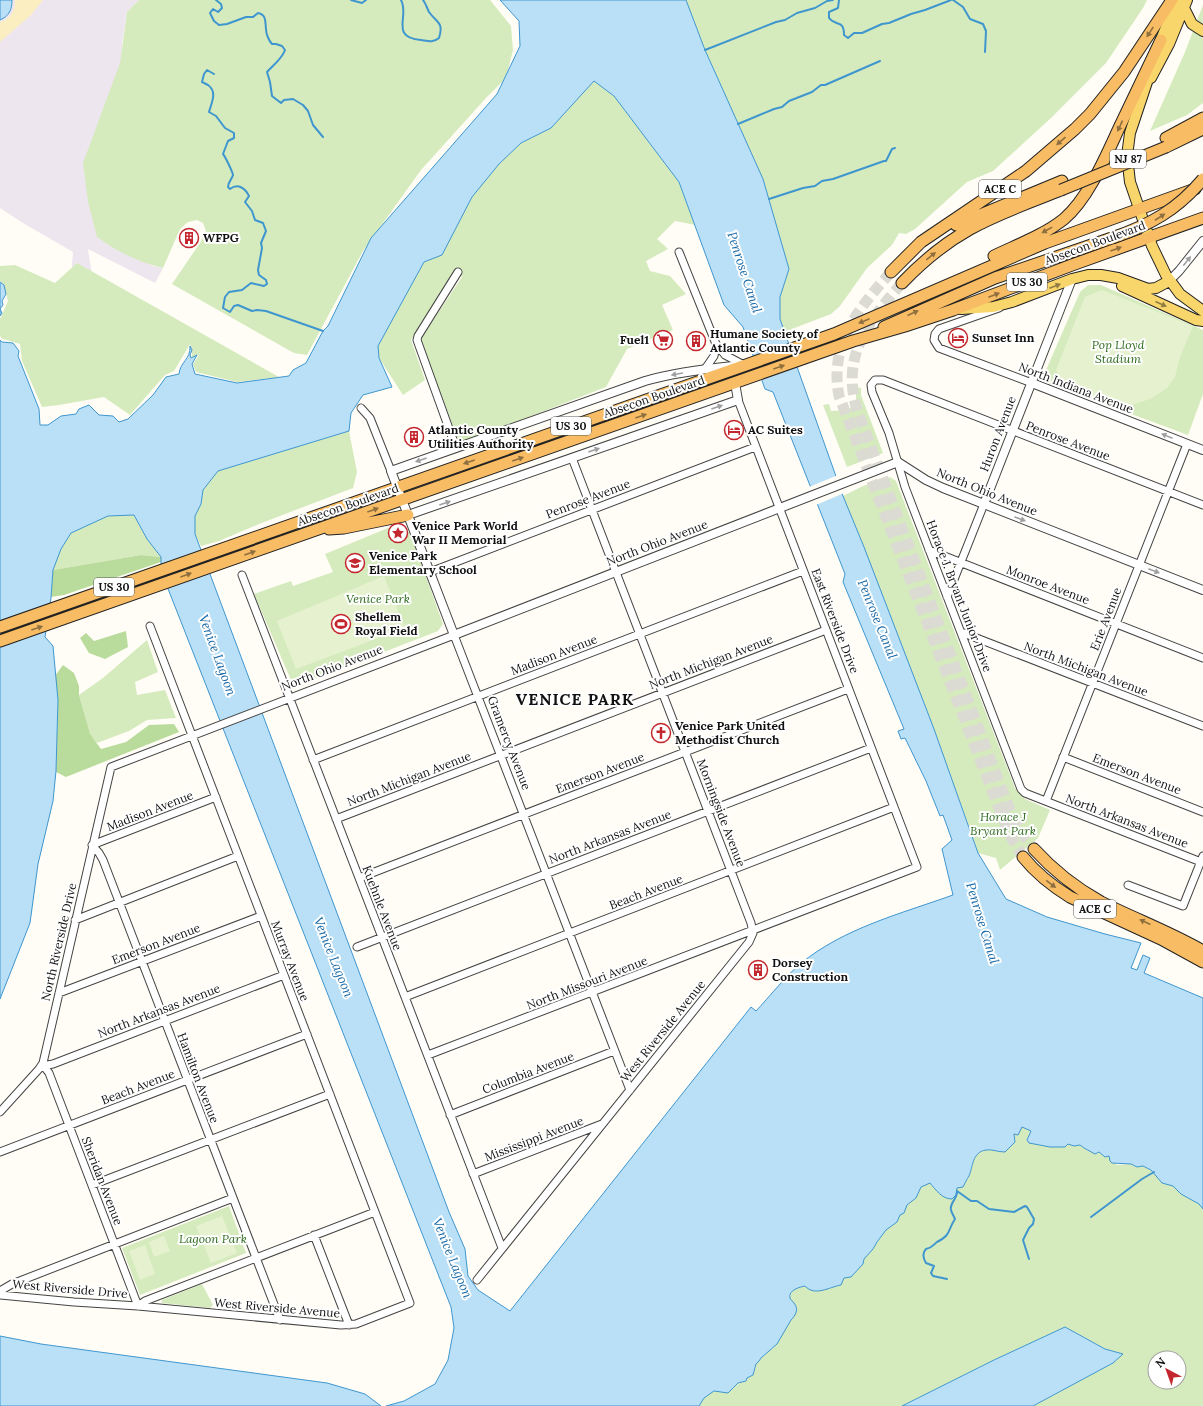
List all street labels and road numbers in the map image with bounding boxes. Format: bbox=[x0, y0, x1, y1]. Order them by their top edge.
road number: NJ 87 bbox=[1110, 150, 1146, 168]
road number: ACE C bbox=[979, 180, 1021, 198]
street label: Absecon Boulevard bbox=[1041, 217, 1147, 268]
road number: US 30 bbox=[1007, 273, 1047, 291]
street label: North Indiana Avenue bbox=[1017, 359, 1136, 417]
street label: Absecon Boulevard bbox=[600, 372, 706, 421]
street label: Huron Avenue bbox=[976, 394, 1019, 474]
road number: US 30 bbox=[551, 417, 591, 435]
street label: Penrose Avenue bbox=[1024, 418, 1113, 464]
street label: North Ohio Avenue bbox=[935, 464, 1040, 519]
street label: Penrose Avenue bbox=[544, 475, 633, 521]
street label: Absecon Boulevard bbox=[294, 480, 400, 529]
street label: North Ohio Avenue bbox=[604, 516, 710, 569]
street label: Horace J. Bryant Junior Drive bbox=[923, 518, 996, 674]
street label: Monroe Avenue bbox=[1005, 562, 1092, 607]
street label: East Riverside Drive bbox=[809, 566, 863, 676]
road number: US 30 bbox=[94, 578, 134, 596]
street label: Erie Avenue bbox=[1087, 585, 1125, 653]
street label: Madison Avenue bbox=[508, 631, 600, 678]
street label: North Michigan Avenue bbox=[647, 631, 775, 692]
street label: North Michigan Avenue bbox=[1022, 638, 1151, 699]
street label: North Ohio Avenue bbox=[279, 641, 385, 694]
street label: Gramercy Avenue bbox=[485, 694, 534, 792]
street label: North Michigan Avenue bbox=[345, 748, 473, 809]
street label: Emerson Avenue bbox=[553, 749, 647, 796]
street label: Emerson Avenue bbox=[1091, 750, 1184, 797]
street label: Morningside Avenue bbox=[694, 757, 749, 869]
street label: Madison Avenue bbox=[104, 787, 196, 834]
street label: North Arkansas Avenue bbox=[1064, 790, 1191, 851]
street label: North Arkansas Avenue bbox=[546, 806, 674, 867]
street label: Kuehnle Avenue bbox=[359, 863, 406, 953]
street label: Beach Avenue bbox=[607, 870, 685, 912]
street label: North Riverside Drive bbox=[38, 881, 80, 1002]
road number: ACE C bbox=[1074, 900, 1116, 918]
street label: Murray Avenue bbox=[268, 919, 313, 1004]
street label: Emerson Avenue bbox=[109, 920, 203, 967]
street label: North Missouri Avenue bbox=[524, 952, 650, 1013]
street label: West Riverside Avenue bbox=[617, 976, 709, 1085]
street label: North Arkansas Avenue bbox=[95, 980, 223, 1041]
street label: Hamilton Avenue bbox=[174, 1030, 223, 1126]
street label: Columbia Avenue bbox=[480, 1048, 576, 1097]
street label: Beach Avenue bbox=[99, 1065, 177, 1107]
street label: Mississippi Avenue bbox=[482, 1113, 586, 1164]
street label: Sheridan Avenue bbox=[79, 1134, 126, 1228]
street label: West Riverside Drive bbox=[12, 1276, 129, 1301]
street label: West Riverside Avenue bbox=[213, 1295, 341, 1321]

